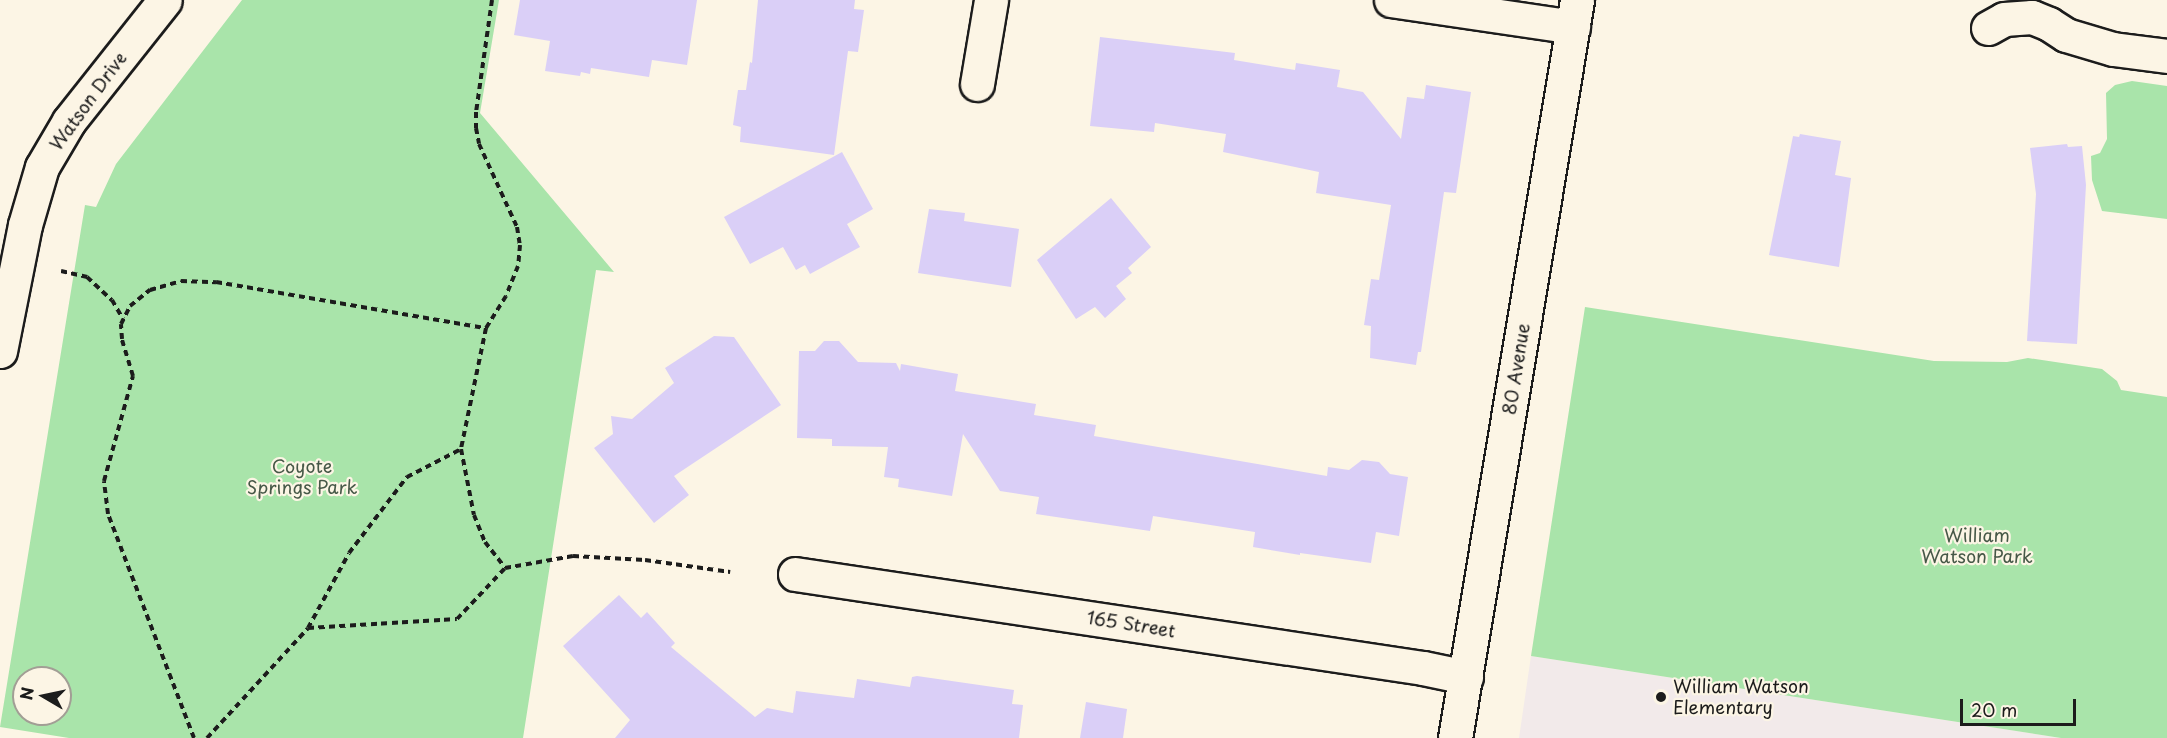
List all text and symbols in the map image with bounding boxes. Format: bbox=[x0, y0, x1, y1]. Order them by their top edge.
street label: Watson Drive bbox=[45, 47, 131, 155]
street label: 80 Avenue bbox=[1498, 322, 1534, 416]
park label: Coyote Springs Park bbox=[247, 456, 357, 498]
park label: William Watson Park bbox=[1921, 525, 2033, 568]
street label: 165 Street bbox=[1084, 606, 1178, 642]
north arrow bbox=[12, 666, 72, 726]
place label: William Watson Elementary bbox=[1673, 676, 1810, 718]
text: N bbox=[13, 685, 39, 702]
scale bar bbox=[1963, 687, 2078, 725]
marker: William Watson Elementary bbox=[1654, 690, 1668, 704]
text: 20 m bbox=[1971, 696, 2017, 723]

